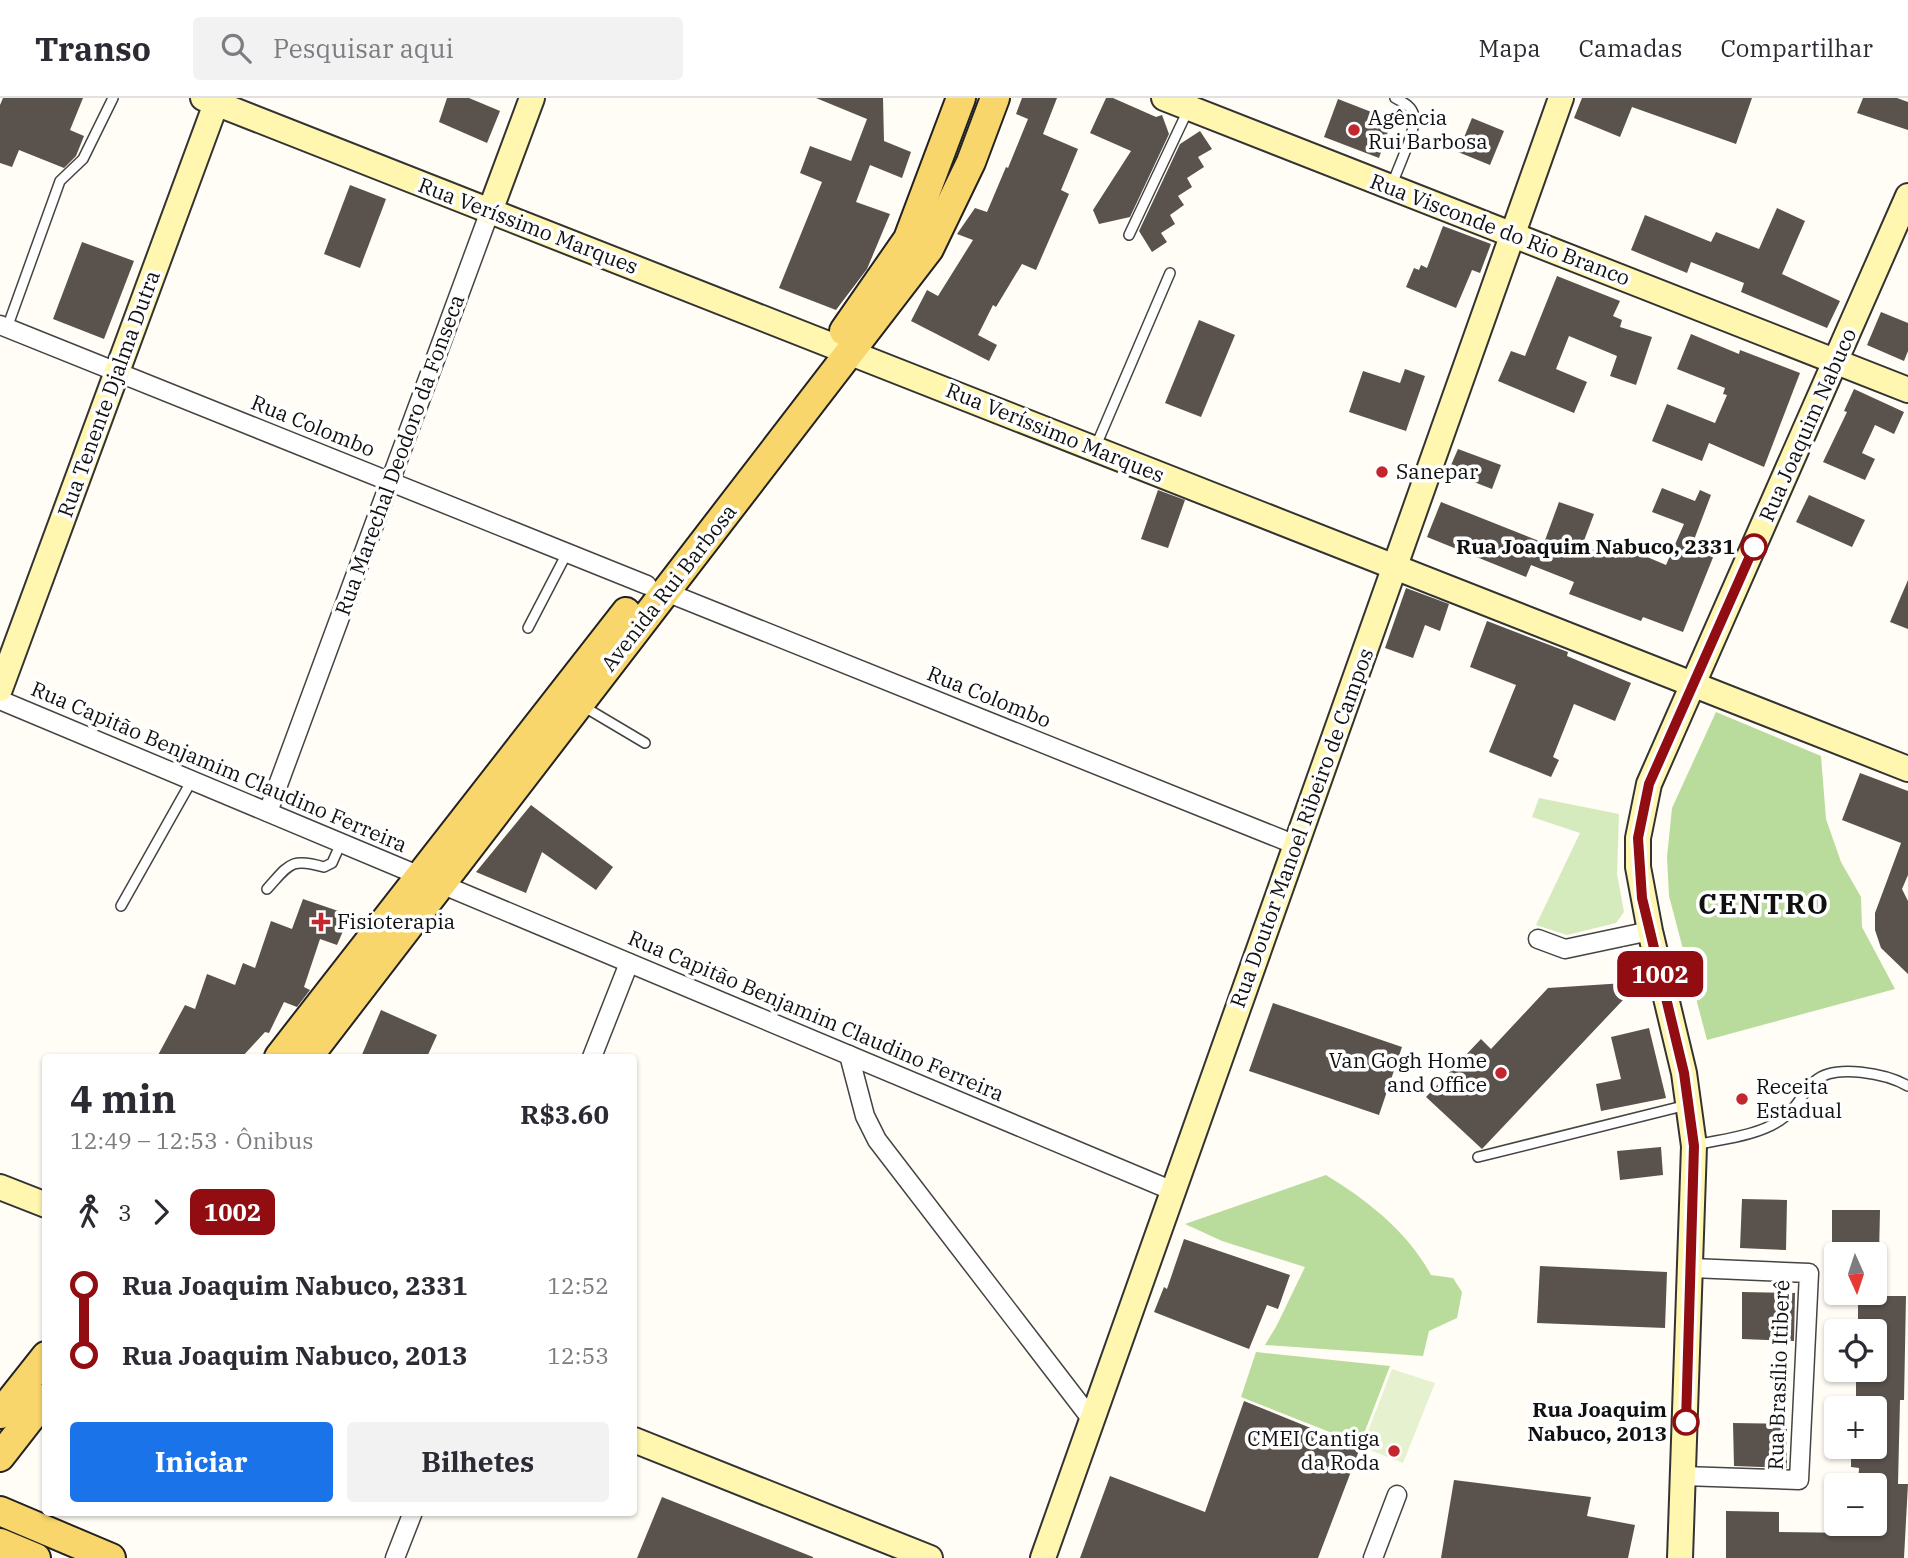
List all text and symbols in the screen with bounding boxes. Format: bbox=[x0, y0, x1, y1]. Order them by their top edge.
search box bbox=[193, 17, 683, 80]
text: Transo bbox=[35, 27, 151, 70]
icon: search bbox=[217, 29, 255, 67]
text: Pesquisar aqui bbox=[273, 31, 454, 65]
text: Mapa bbox=[1478, 32, 1541, 64]
text: Camadas bbox=[1579, 32, 1682, 64]
text: Compartilhar bbox=[1720, 32, 1873, 64]
place label: Agência Rui Barbosa bbox=[1368, 103, 1488, 155]
marker: Agência Rui Barbosa bbox=[1346, 122, 1362, 138]
street label: Rua Visconde do Rio Branco bbox=[1366, 167, 1634, 292]
street label: Rua Veríssimo Marques bbox=[414, 170, 642, 280]
street label: Rua Tenente Djalma Dutra bbox=[50, 267, 166, 521]
street label: Rua Marechal Deodoro da Fonseca bbox=[328, 290, 470, 619]
street label: Rua Joaquim Nabuco bbox=[1752, 324, 1862, 526]
street label: Rua Veríssimo Marques bbox=[942, 375, 1169, 489]
street label: Rua Colombo bbox=[247, 387, 380, 463]
place label: Sanepar bbox=[1396, 457, 1479, 485]
marker: Sanepar bbox=[1374, 464, 1390, 480]
street label: Avenida Rui Barbosa bbox=[594, 498, 742, 677]
place label: Rua Joaquim Nabuco, 2331 bbox=[1456, 532, 1735, 560]
marker: Rua Joaquim Nabuco, 2331 bbox=[1741, 534, 1767, 560]
street label: Rua Doutor Manoel Ribeiro de Campos bbox=[1223, 644, 1379, 1011]
street label: Rua Colombo bbox=[923, 658, 1056, 734]
street label: Rua Capitão Benjamim Claudino Ferreira bbox=[27, 674, 412, 858]
district label: CENTRO bbox=[1698, 885, 1830, 922]
place label: Fisioterapia bbox=[337, 907, 455, 935]
marker: Fisioterapia bbox=[311, 912, 331, 932]
street label: Rua Capitão Benjamim Claudino Ferreira bbox=[624, 923, 1009, 1107]
line badge: 1002 bbox=[1611, 951, 1709, 997]
text: 1002 bbox=[1631, 958, 1689, 990]
place label: Van Gogh Home and Office bbox=[1329, 1046, 1487, 1098]
marker: Van Gogh Home and Office bbox=[1493, 1065, 1509, 1081]
place label: Receita Estadual bbox=[1756, 1072, 1842, 1124]
text: 4 min bbox=[70, 1074, 176, 1123]
marker: Receita Estadual bbox=[1734, 1091, 1750, 1107]
text: R$3.60 bbox=[520, 1097, 609, 1131]
text: 12:49 – 12:53 · Ônibus bbox=[70, 1125, 314, 1155]
icon: walk bbox=[70, 1193, 108, 1231]
icon: forward bbox=[142, 1193, 180, 1231]
text: 1002 bbox=[204, 1196, 261, 1228]
text: 3 bbox=[118, 1197, 132, 1227]
north arrow bbox=[1824, 1242, 1886, 1306]
map controls bbox=[1824, 1242, 1887, 1536]
text: Rua Joaquim Nabuco, 2331 bbox=[122, 1268, 468, 1302]
text: 12:52 bbox=[547, 1270, 609, 1300]
street label: Rua Brasílio Itiberê bbox=[1761, 1279, 1795, 1471]
button: locate bbox=[1824, 1319, 1887, 1382]
text: Rua Joaquim Nabuco, 2013 bbox=[122, 1338, 468, 1372]
text: 12:53 bbox=[547, 1340, 609, 1370]
place label: Rua Joaquim Nabuco, 2013 bbox=[1528, 1395, 1667, 1447]
button: + bbox=[1824, 1396, 1887, 1459]
marker: Rua Joaquim Nabuco, 2013 bbox=[1673, 1409, 1699, 1435]
button: Iniciar bbox=[70, 1422, 333, 1502]
button: Bilhetes bbox=[347, 1422, 609, 1502]
place label: CMEI Cantiga da Roda bbox=[1247, 1424, 1380, 1476]
marker: CMEI Cantiga da Roda bbox=[1386, 1443, 1402, 1459]
button: − bbox=[1824, 1473, 1887, 1536]

